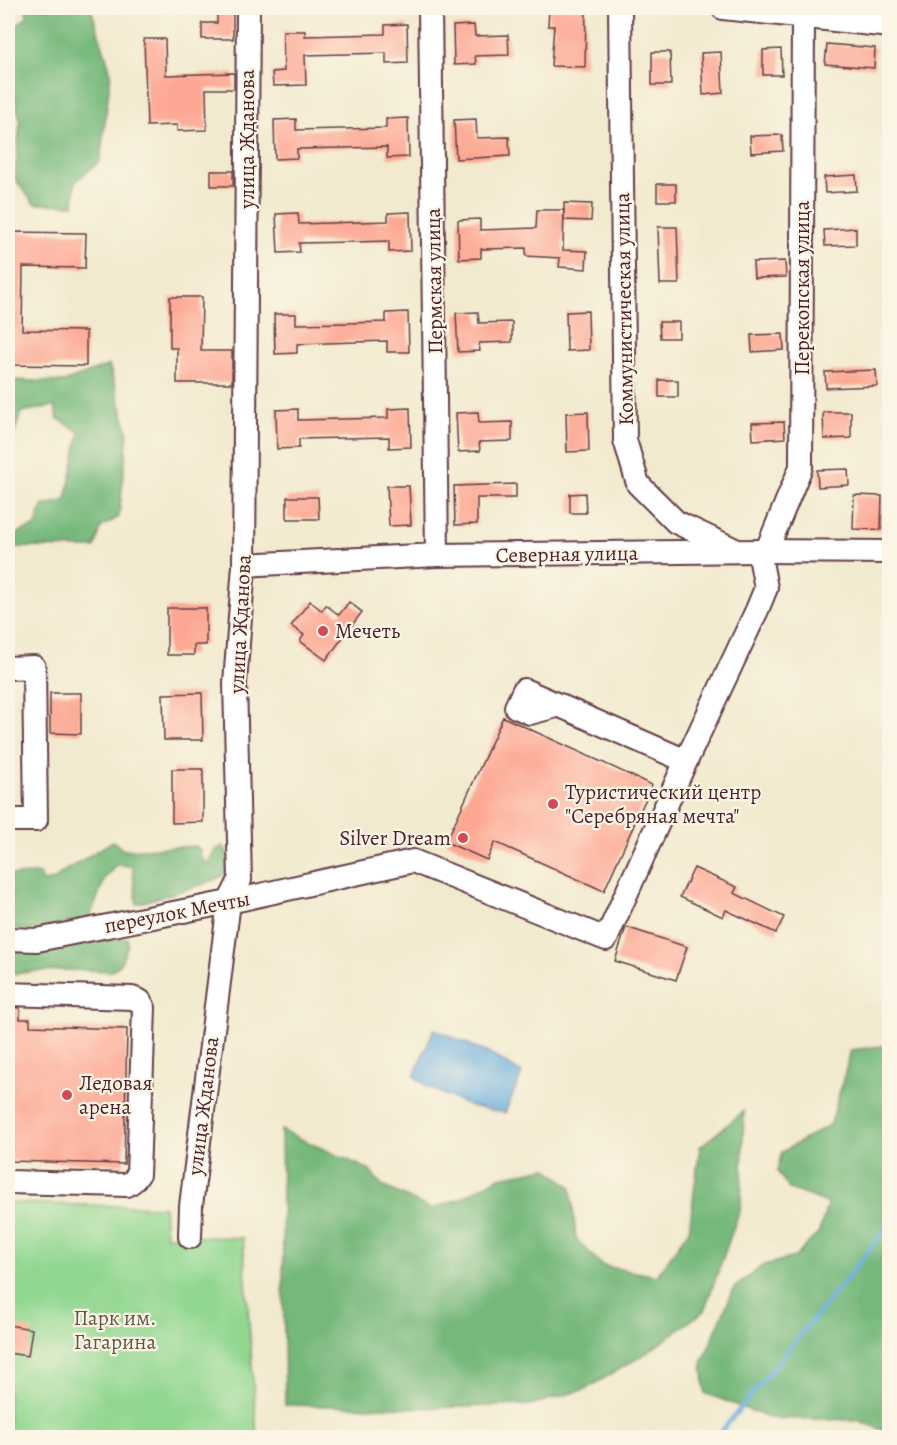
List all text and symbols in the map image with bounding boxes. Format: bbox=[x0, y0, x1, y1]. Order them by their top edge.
street label: улица Жданова bbox=[233, 69, 261, 210]
street label: Коммунистическая улица bbox=[608, 192, 640, 426]
street label: Перекопская улица bbox=[788, 200, 816, 375]
street label: Пермская улица bbox=[419, 207, 449, 354]
street label: Северная улица bbox=[495, 539, 639, 569]
street label: улица Жданова bbox=[222, 553, 258, 695]
place label: Мечеть bbox=[335, 617, 400, 645]
marker: Мечеть bbox=[316, 624, 330, 638]
place label: Туристический центр "Серебряная мечта" bbox=[565, 778, 761, 830]
marker: Туристический центр "Серебряная мечта" bbox=[546, 797, 560, 811]
place label: Silver Dream bbox=[339, 824, 451, 852]
marker: Silver Dream bbox=[456, 831, 470, 845]
street label: переулок Мечты bbox=[102, 884, 252, 940]
street label: улица Жданова bbox=[180, 1035, 225, 1178]
place label: Ледовая арена bbox=[79, 1069, 153, 1121]
marker: Ледовая арена bbox=[60, 1088, 74, 1102]
park label: Парк им. Гагарина bbox=[73, 1304, 157, 1356]

